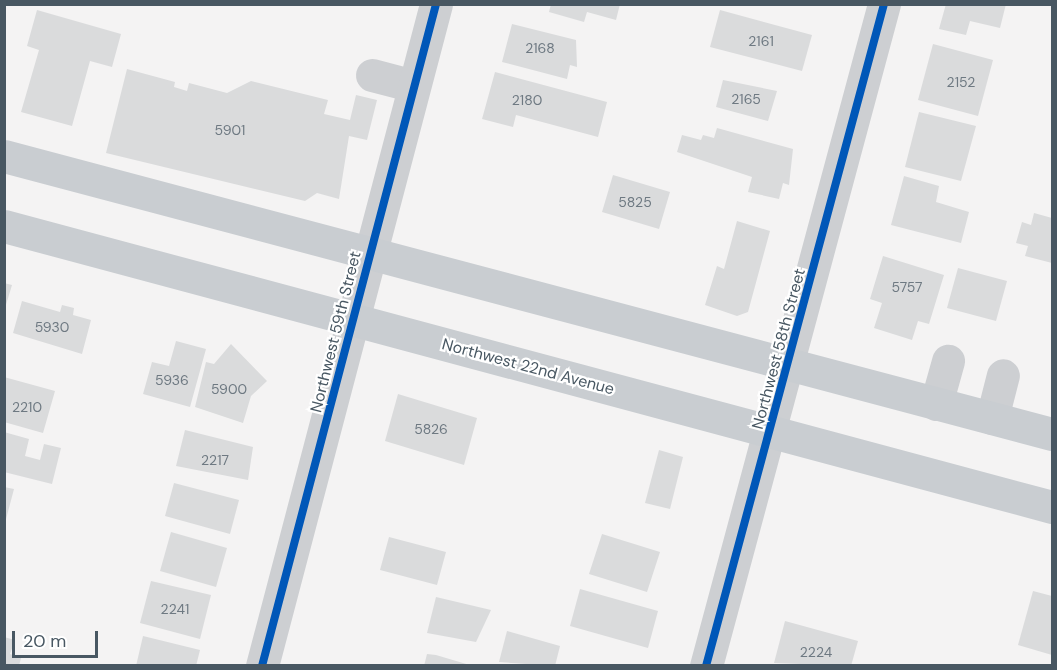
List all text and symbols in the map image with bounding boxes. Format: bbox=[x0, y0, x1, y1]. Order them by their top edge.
house number: 2161 bbox=[748, 33, 774, 49]
house number: 2168 bbox=[525, 40, 555, 56]
house number: 2152 bbox=[947, 74, 975, 90]
house number: 2165 bbox=[731, 91, 761, 107]
house number: 2180 bbox=[512, 92, 542, 108]
house number: 5901 bbox=[215, 122, 245, 138]
house number: 5825 bbox=[618, 194, 652, 210]
street label: Northwest 59th Street bbox=[307, 249, 365, 415]
street label: Northwest 58th Street bbox=[748, 266, 810, 432]
house number: 5757 bbox=[891, 279, 923, 295]
house number: 5930 bbox=[35, 319, 69, 335]
street label: Northwest 22nd Avenue bbox=[440, 335, 616, 399]
house number: 5936 bbox=[155, 372, 189, 388]
house number: 5900 bbox=[211, 381, 247, 397]
house number: 2210 bbox=[12, 399, 42, 415]
house number: 5826 bbox=[414, 421, 448, 437]
house number: 2217 bbox=[201, 452, 229, 468]
house number: 2241 bbox=[161, 601, 189, 617]
scale bar bbox=[15, 619, 100, 657]
text: 20 m bbox=[23, 629, 66, 653]
house number: 2224 bbox=[800, 644, 832, 660]

